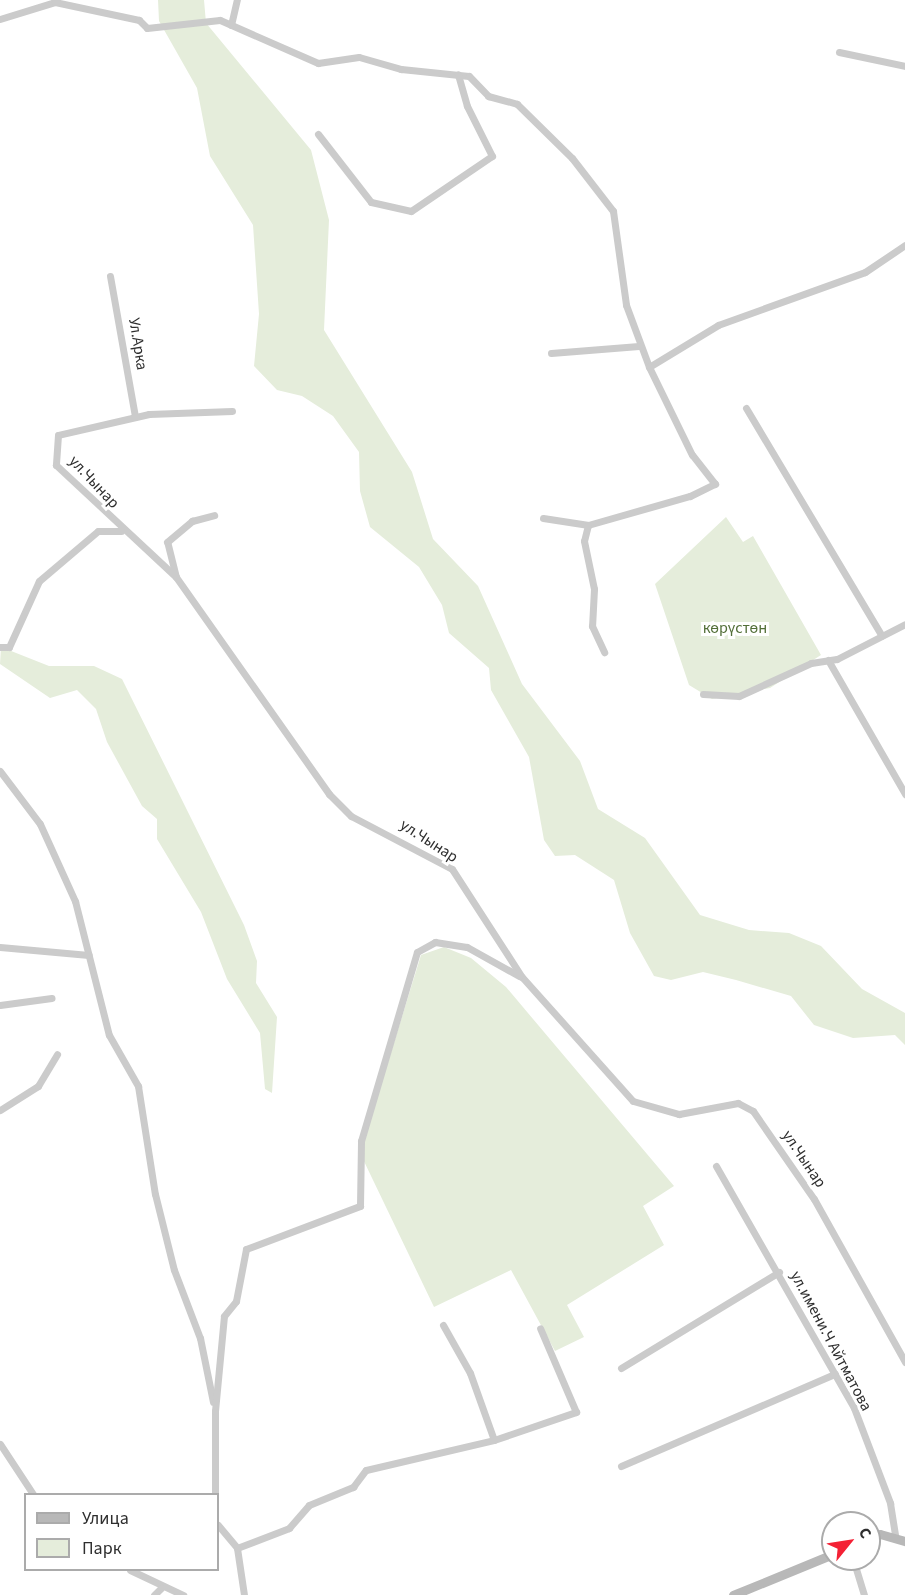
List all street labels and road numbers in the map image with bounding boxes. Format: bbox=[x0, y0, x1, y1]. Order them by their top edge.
street label: Ул.Арка bbox=[124, 316, 152, 372]
street label: ул.Чынар bbox=[65, 452, 123, 512]
street label: ул.Чынар bbox=[396, 815, 462, 867]
street label: ул.Чынар bbox=[778, 1127, 830, 1191]
street label: ул.имени.Ч Айтматова bbox=[786, 1268, 876, 1414]

